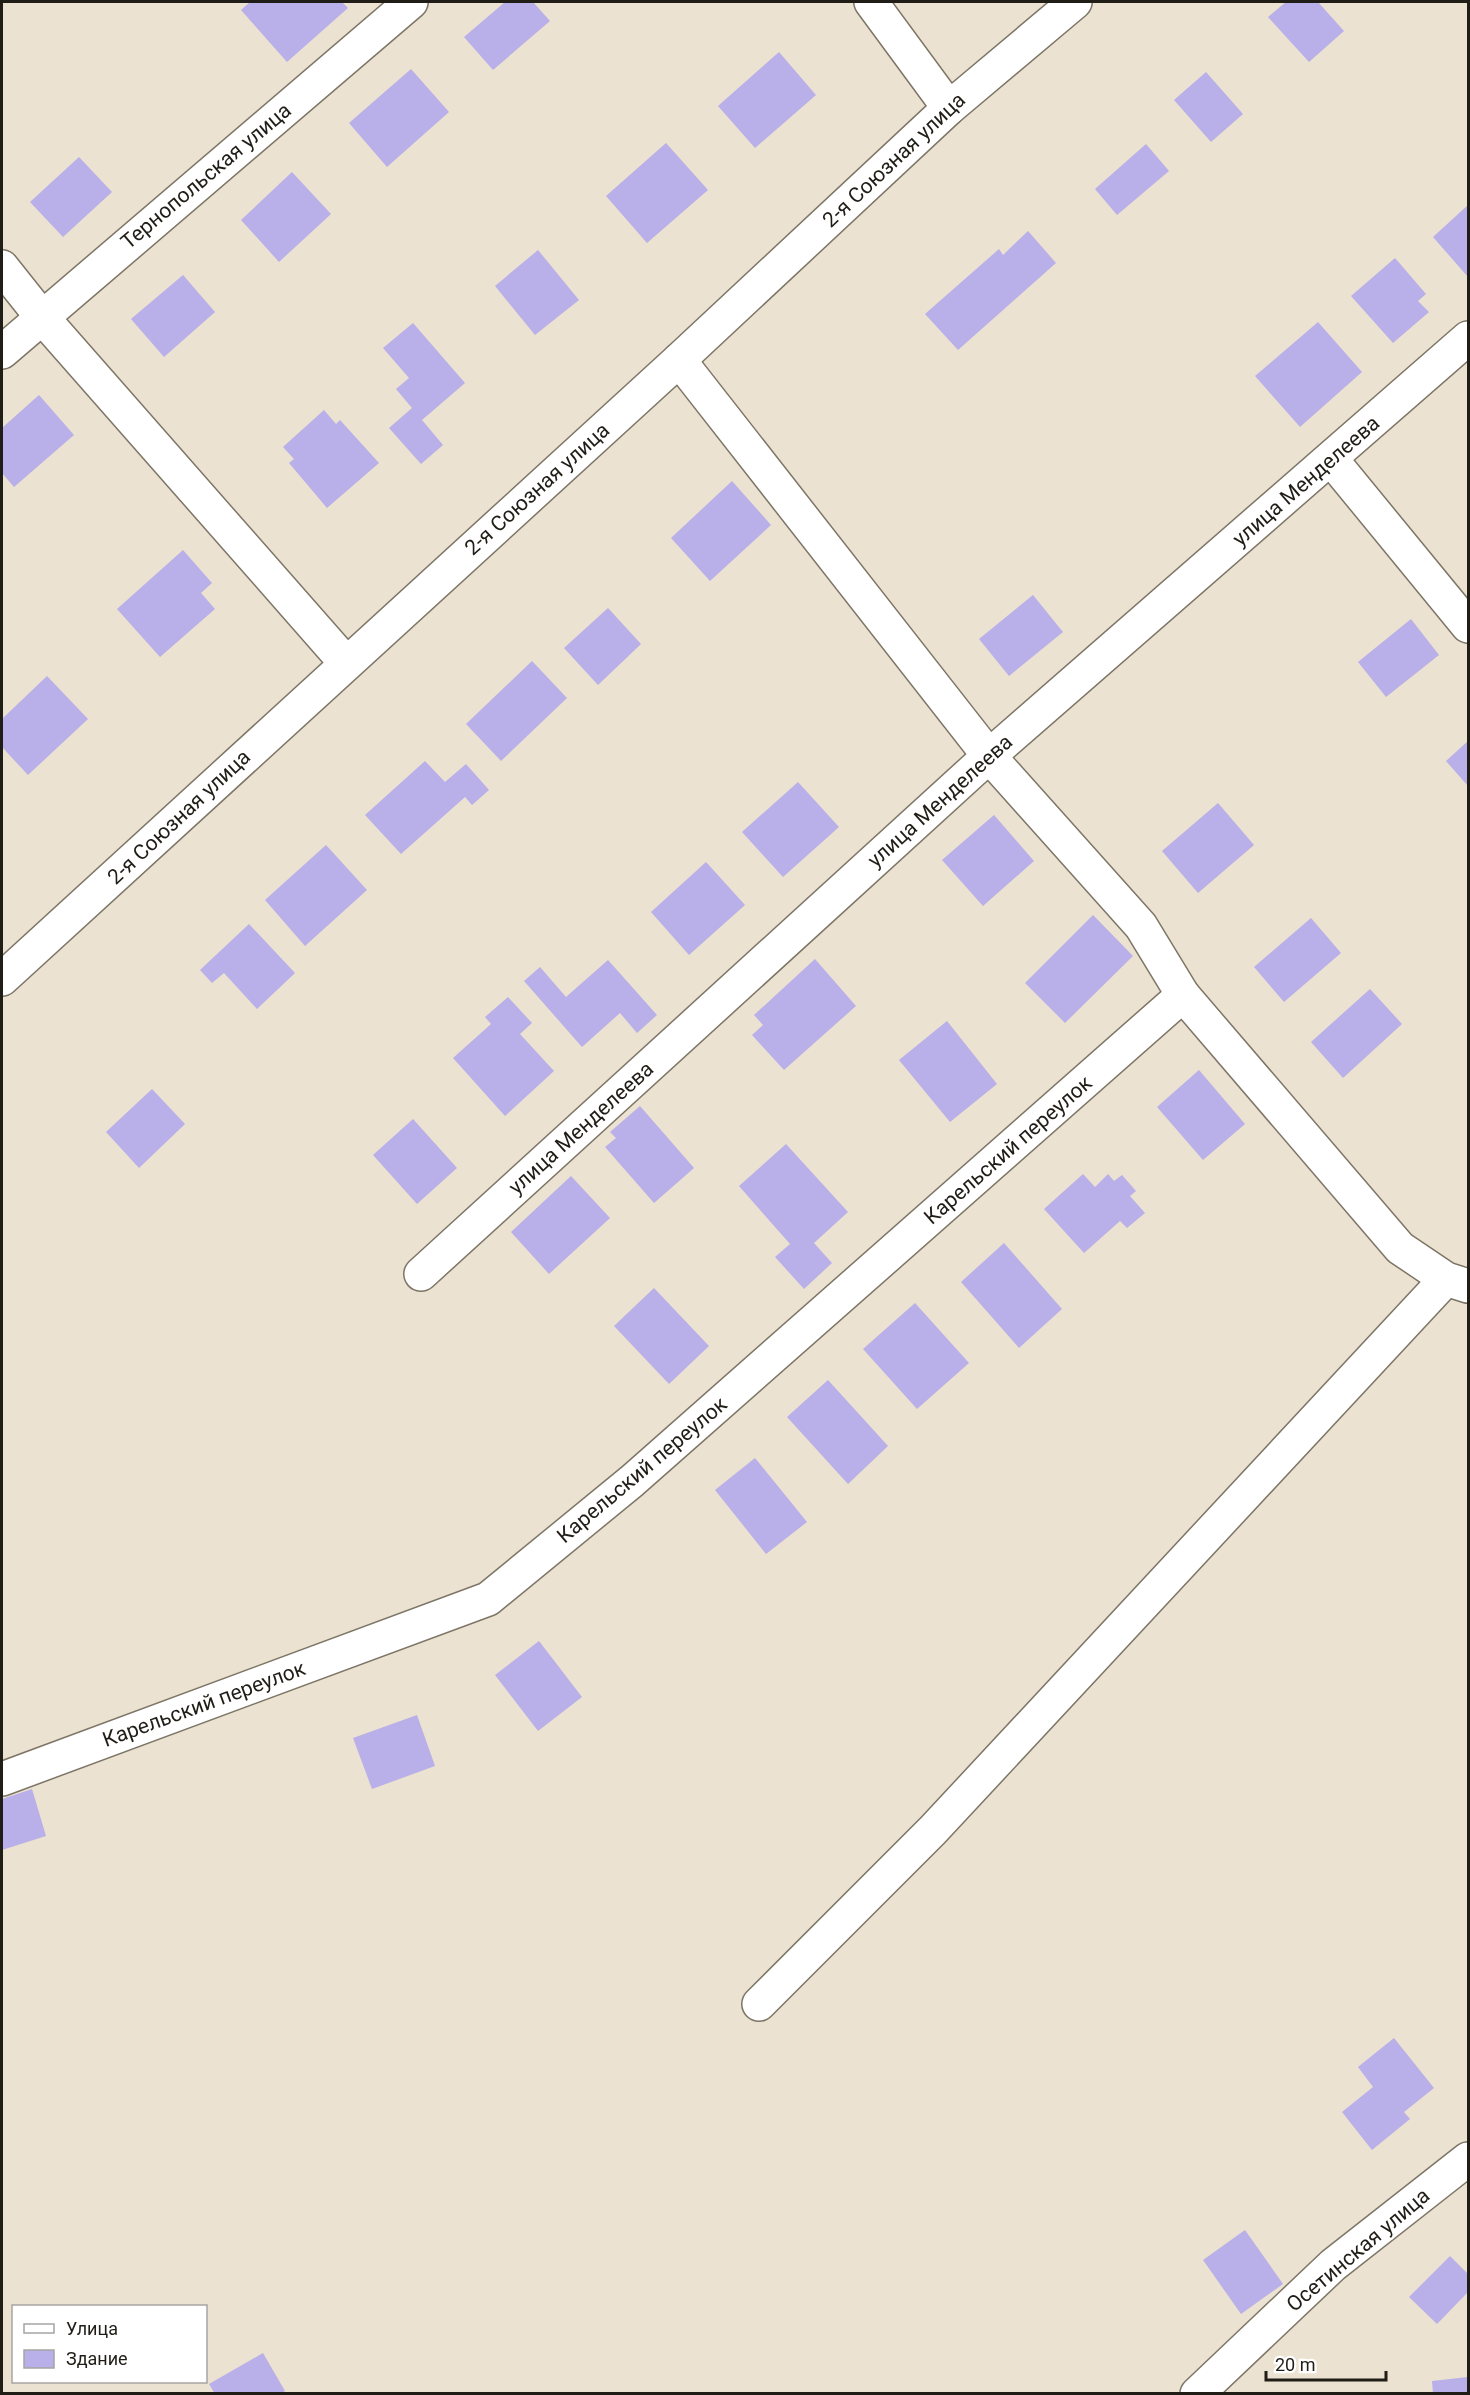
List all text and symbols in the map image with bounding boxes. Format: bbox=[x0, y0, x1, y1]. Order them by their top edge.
street label: 2-я Союзная улица bbox=[818, 88, 970, 232]
street label: Тернопольская улица bbox=[116, 98, 296, 254]
street label: улица Менделеева bbox=[1228, 411, 1384, 551]
street label: 2-я Союзная улица bbox=[460, 418, 614, 560]
street label: улица Менделеева bbox=[863, 730, 1017, 872]
street label: 2-я Союзная улица bbox=[103, 745, 255, 889]
street label: улица Менделеева bbox=[504, 1057, 658, 1199]
street label: Карельский переулок bbox=[919, 1070, 1097, 1229]
street label: Карельский переулок bbox=[552, 1392, 732, 1548]
street label: Карельский переулок bbox=[99, 1656, 309, 1752]
street label: Осетинская улица bbox=[1282, 2183, 1434, 2317]
legend bbox=[12, 2305, 207, 2383]
text: Улица bbox=[66, 2318, 118, 2339]
scale bar bbox=[1266, 2344, 1386, 2382]
text: Здание bbox=[66, 2348, 128, 2369]
text: 20 m bbox=[1275, 2354, 1315, 2375]

